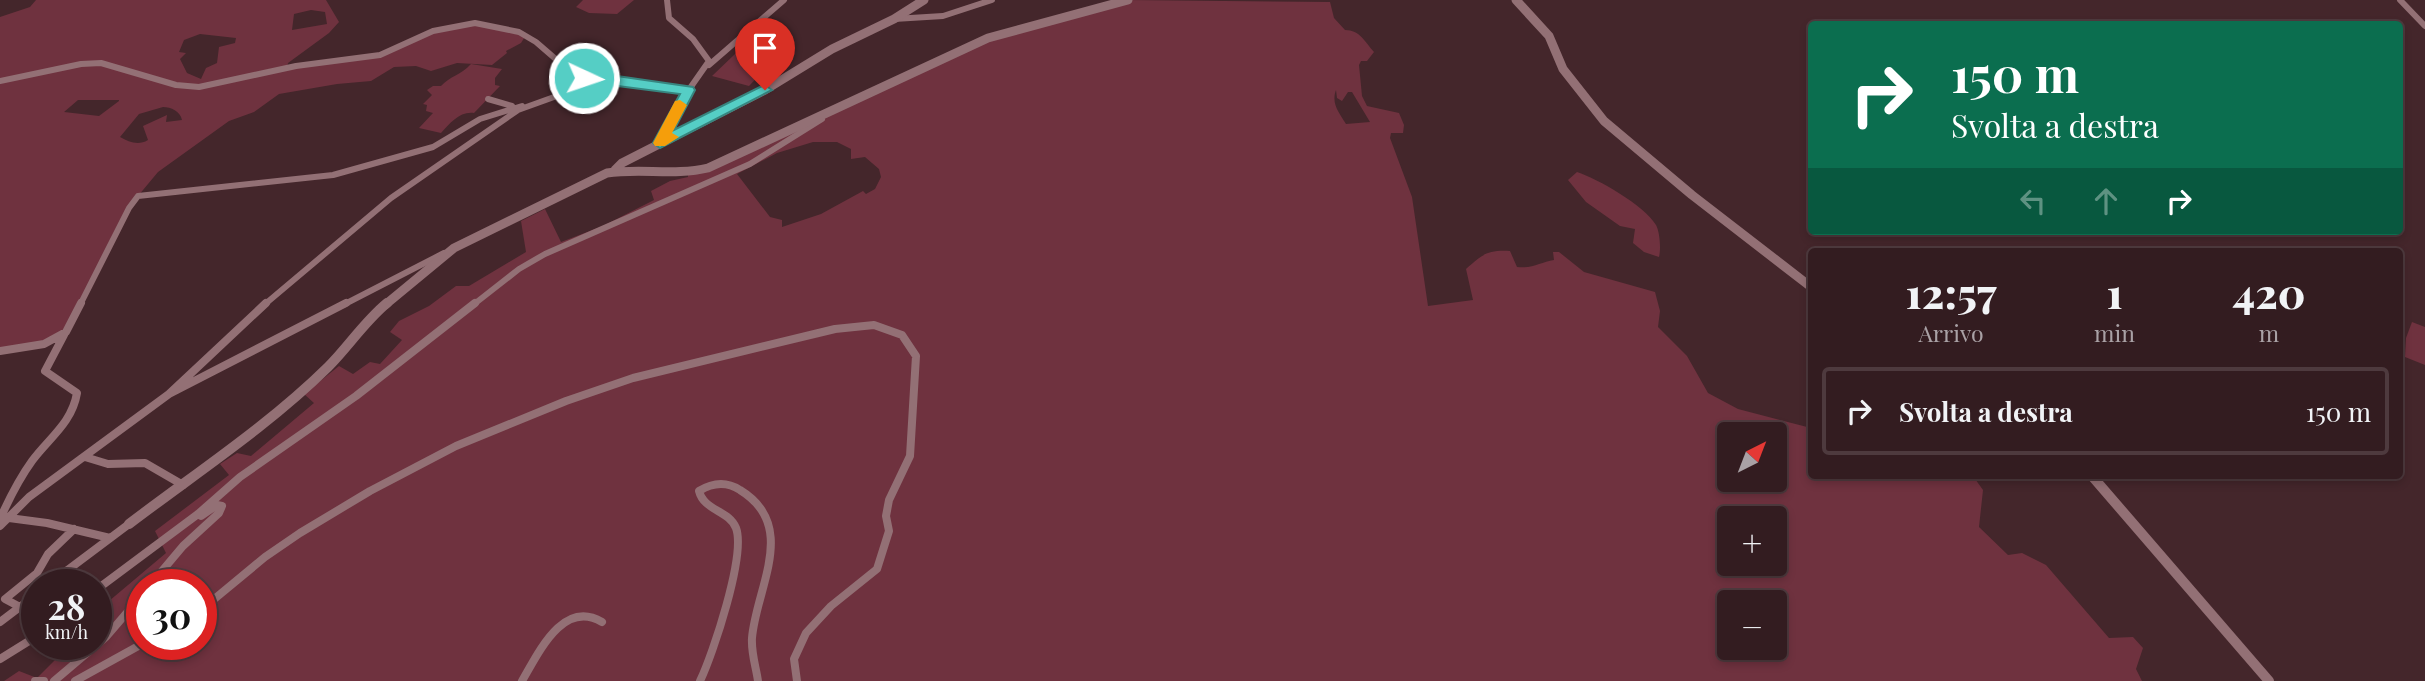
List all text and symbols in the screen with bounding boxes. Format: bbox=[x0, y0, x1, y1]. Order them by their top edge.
pin bbox=[735, 18, 795, 90]
icon: arrive bbox=[746, 29, 784, 67]
text: 150 m bbox=[1951, 40, 2079, 105]
position arrow bbox=[547, 41, 621, 115]
icon: right bbox=[1836, 49, 1927, 140]
text: Svolta a destra bbox=[1951, 103, 2159, 146]
icon: left bbox=[2014, 182, 2052, 220]
icon: ahead bbox=[2087, 182, 2125, 220]
icon: right bbox=[2160, 182, 2198, 220]
text: 12:57 bbox=[1905, 264, 1997, 320]
text: 1 bbox=[2106, 264, 2123, 320]
text: 420 bbox=[2233, 264, 2305, 320]
text: Arrivo bbox=[1918, 317, 1984, 348]
text: min bbox=[2094, 317, 2135, 348]
text: m bbox=[2259, 317, 2279, 348]
icon: right bbox=[1840, 392, 1878, 430]
text: Svolta a destra bbox=[1899, 394, 2073, 429]
text: 150 m bbox=[2306, 394, 2371, 429]
north arrow bbox=[1717, 422, 1787, 492]
map controls bbox=[1717, 422, 1787, 660]
button: + bbox=[1717, 506, 1787, 576]
speed limit sign: 30 bbox=[126, 569, 217, 660]
text: 28 bbox=[48, 582, 85, 629]
button: − bbox=[1717, 590, 1787, 660]
text: km/h bbox=[45, 620, 88, 644]

